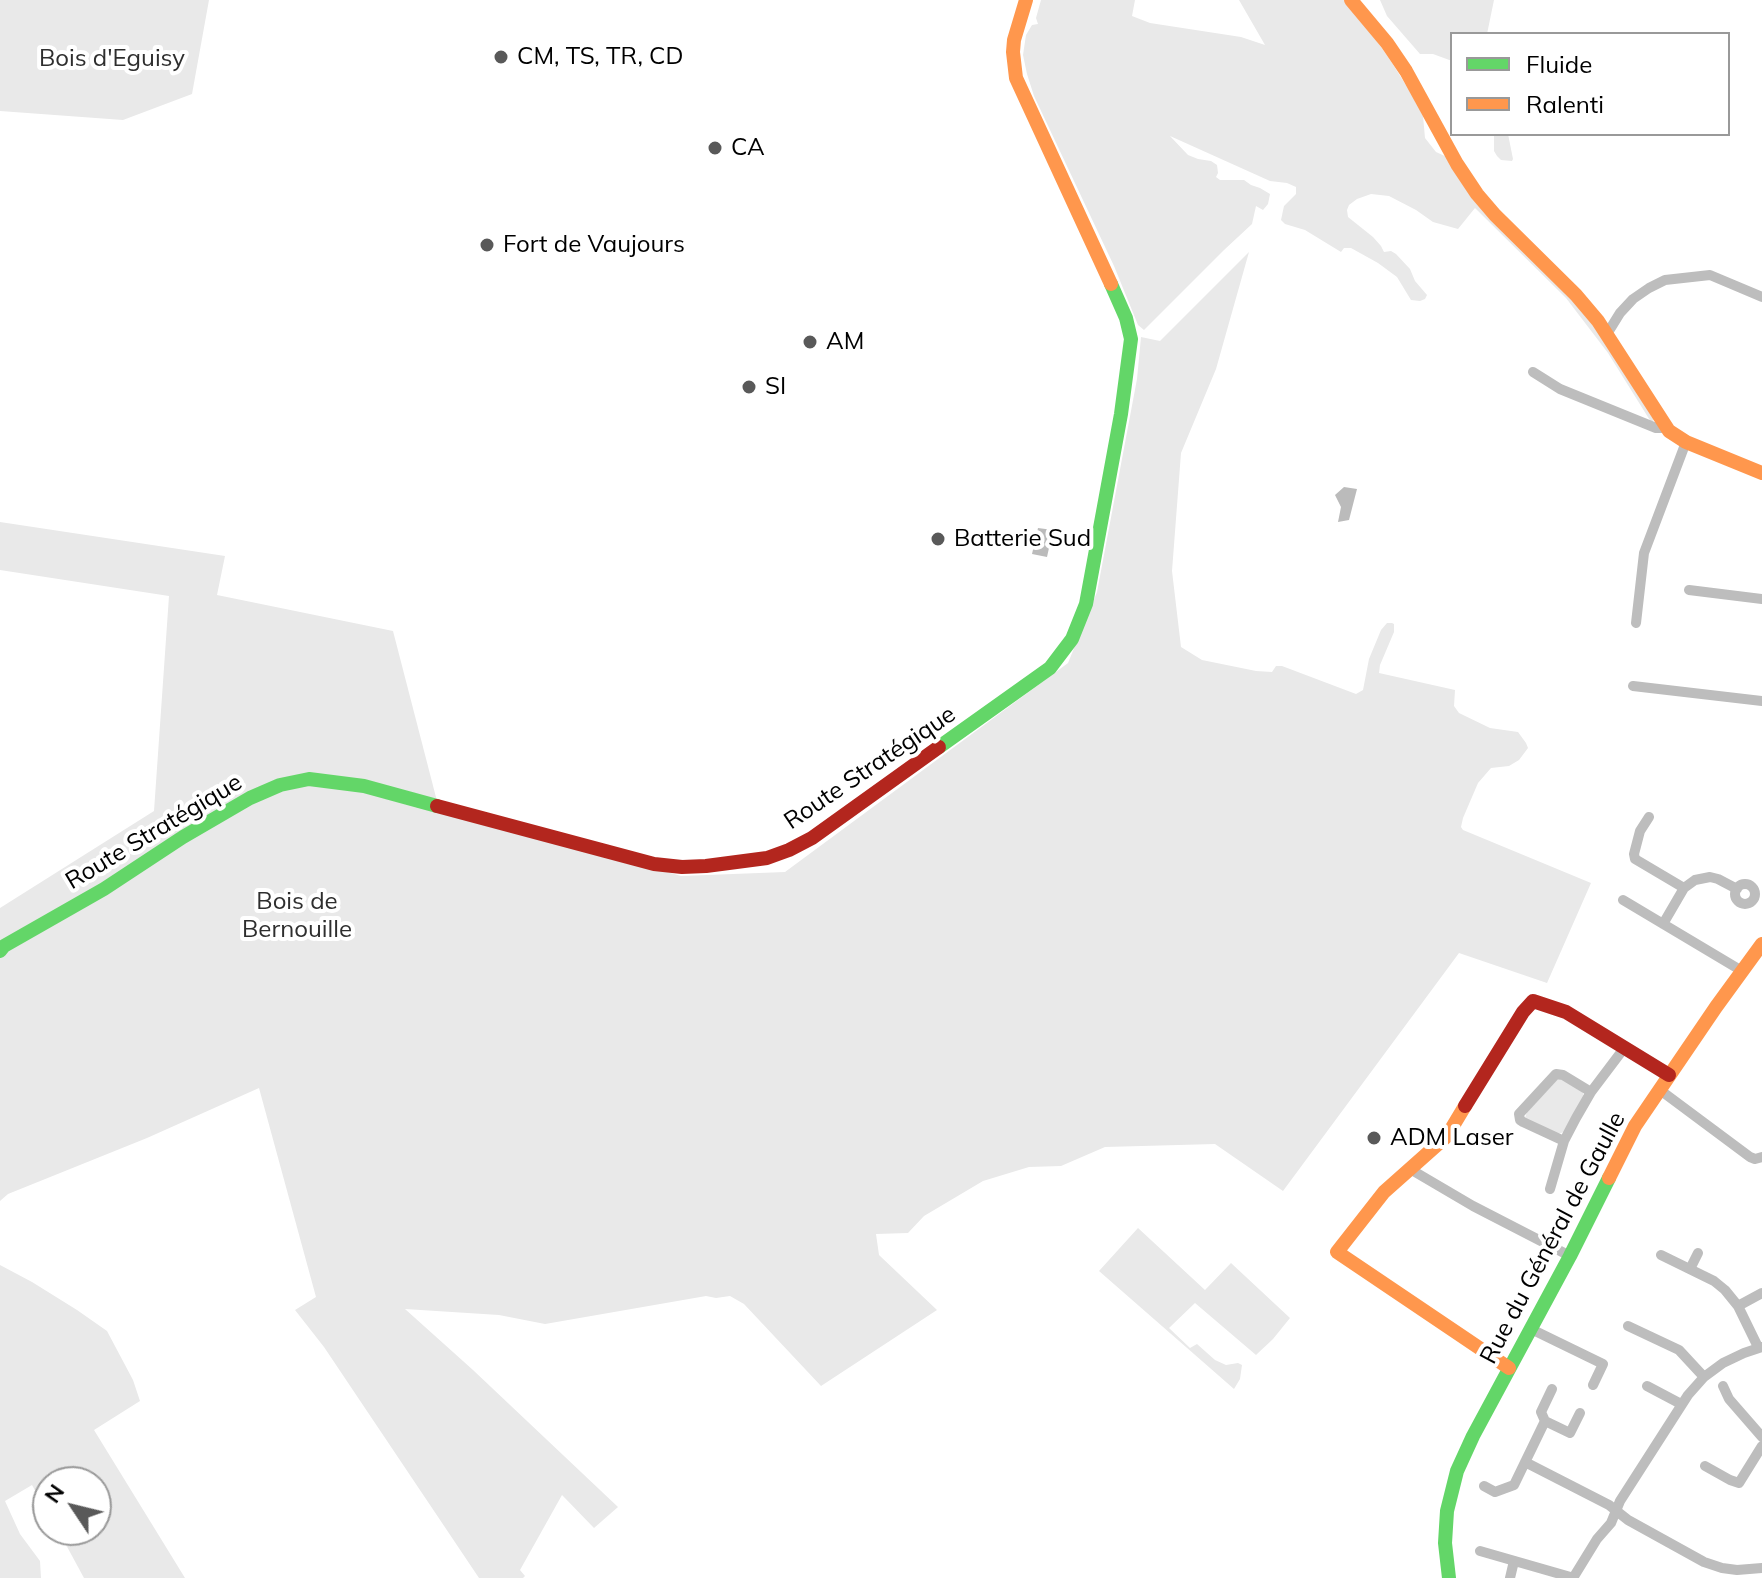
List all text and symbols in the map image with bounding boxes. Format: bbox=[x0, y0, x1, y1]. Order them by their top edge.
legend bbox=[1450, 32, 1730, 136]
place label: CM, TS, TR, CD bbox=[517, 43, 683, 71]
park label: Bois d'Eguisy bbox=[39, 45, 185, 73]
marker: CM, TS, TR, CD bbox=[492, 48, 510, 66]
text: Fluide bbox=[1526, 49, 1592, 79]
text: Ralenti bbox=[1526, 89, 1604, 119]
place label: CA bbox=[731, 134, 765, 162]
marker: CA bbox=[706, 139, 724, 157]
place label: Fort de Vaujours bbox=[503, 231, 685, 259]
marker: Fort de Vaujours bbox=[478, 236, 496, 254]
place label: AM bbox=[826, 328, 864, 356]
marker: AM bbox=[801, 333, 819, 351]
place label: SI bbox=[765, 373, 786, 401]
marker: SI bbox=[740, 378, 758, 396]
place label: Batterie Sud bbox=[954, 525, 1091, 553]
marker: Batterie Sud bbox=[929, 530, 947, 548]
street label: Route Stratégique bbox=[779, 700, 961, 836]
street label: Route Stratégique bbox=[61, 768, 247, 896]
park label: Bois de Bernouille bbox=[242, 888, 352, 944]
street label: Rue du Général de Gaulle bbox=[1474, 1107, 1632, 1369]
place label: ADM Laser bbox=[1390, 1124, 1514, 1152]
marker: ADM Laser bbox=[1365, 1129, 1383, 1147]
north arrow bbox=[32, 1466, 112, 1546]
text: N bbox=[38, 1479, 70, 1508]

